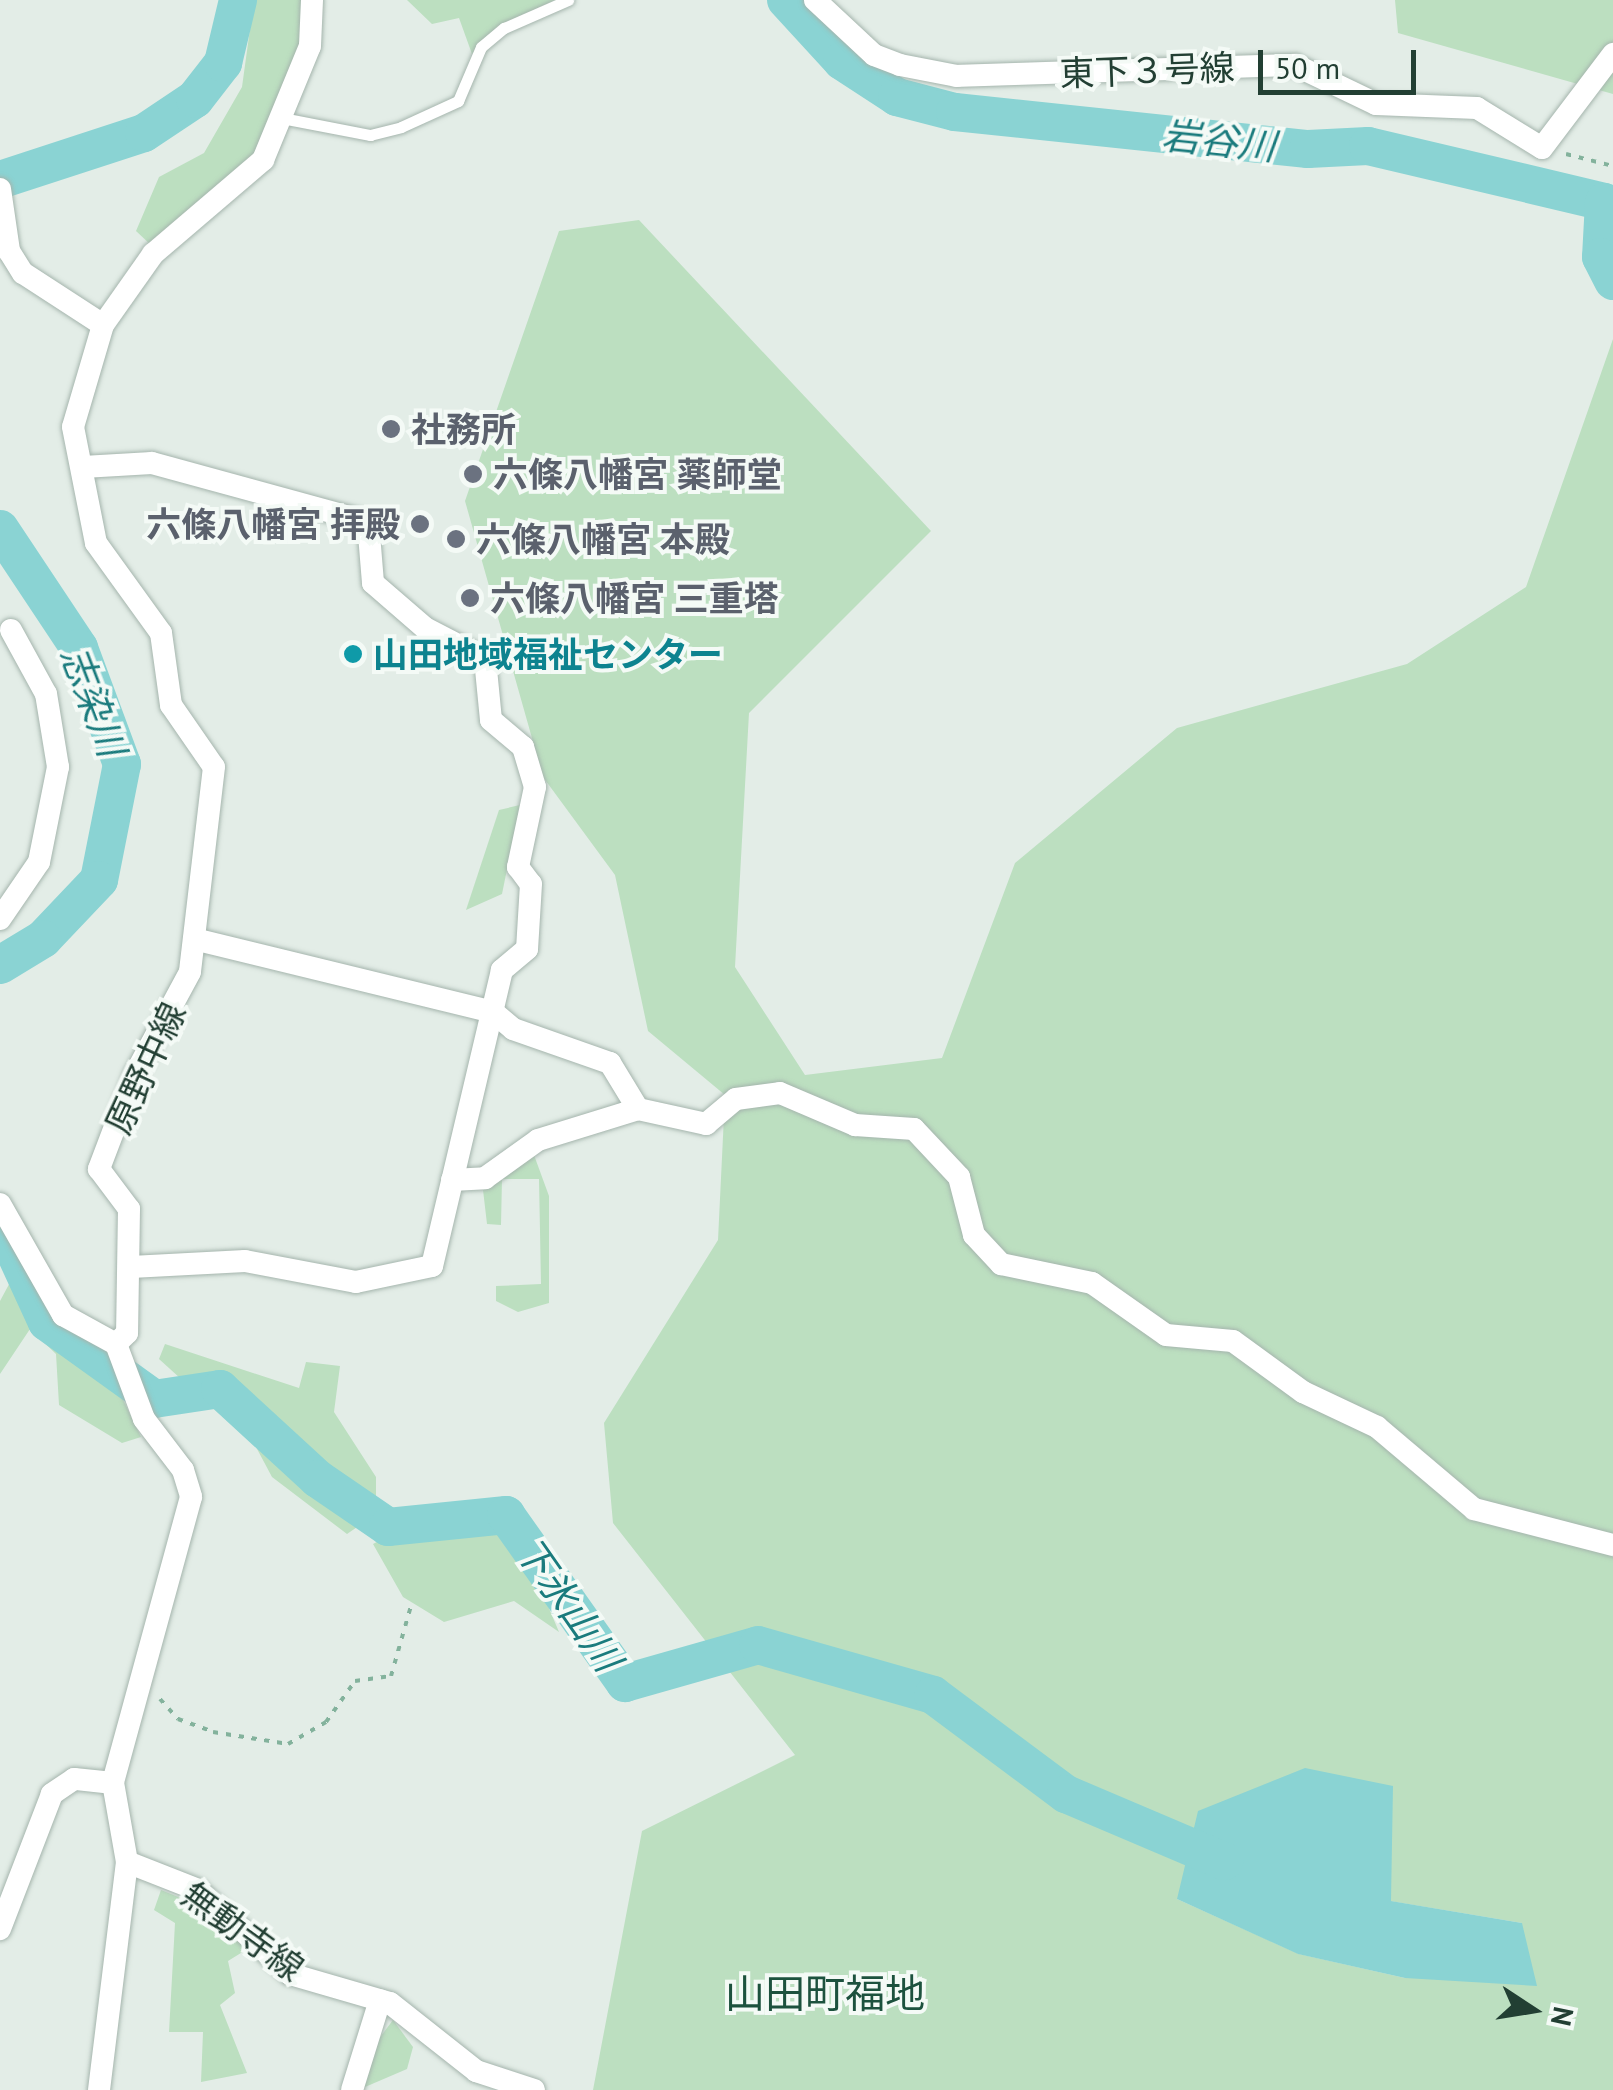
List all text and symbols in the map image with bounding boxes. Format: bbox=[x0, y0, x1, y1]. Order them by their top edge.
scale bar bbox=[1263, 30, 1420, 92]
street label: 東下３号線 bbox=[1059, 46, 1235, 94]
text: 50 m bbox=[1275, 48, 1340, 87]
water label: 岩谷川 bbox=[1160, 111, 1278, 169]
place label: 社務所 bbox=[411, 408, 516, 450]
marker: 社務所 bbox=[380, 418, 402, 440]
place label: 六條八幡宮 薬師堂 bbox=[493, 453, 782, 495]
marker: 六條八幡宮 薬師堂 bbox=[462, 463, 484, 485]
place label: 六條八幡宮 拝殿 bbox=[146, 503, 400, 545]
marker: 六條八幡宮 拝殿 bbox=[409, 513, 431, 535]
place label: 六條八幡宮 本殿 bbox=[476, 518, 730, 560]
marker: 六條八幡宮 本殿 bbox=[445, 528, 467, 550]
place label: 六條八幡宮 三重塔 bbox=[490, 577, 779, 619]
marker: 六條八幡宮 三重塔 bbox=[459, 587, 481, 609]
place label: 山田地域福祉センター bbox=[373, 633, 723, 675]
water label: 志染川 bbox=[52, 640, 136, 762]
marker: 山田地域福祉センター bbox=[342, 643, 364, 665]
street label: 原野中線 bbox=[96, 996, 194, 1140]
water label: 下氷山川 bbox=[507, 1529, 631, 1679]
street label: 無動寺線 bbox=[174, 1873, 312, 1989]
north arrow bbox=[1483, 1960, 1583, 2060]
district label: 山田町福地 bbox=[725, 1969, 925, 2017]
text: N bbox=[1543, 2003, 1583, 2029]

